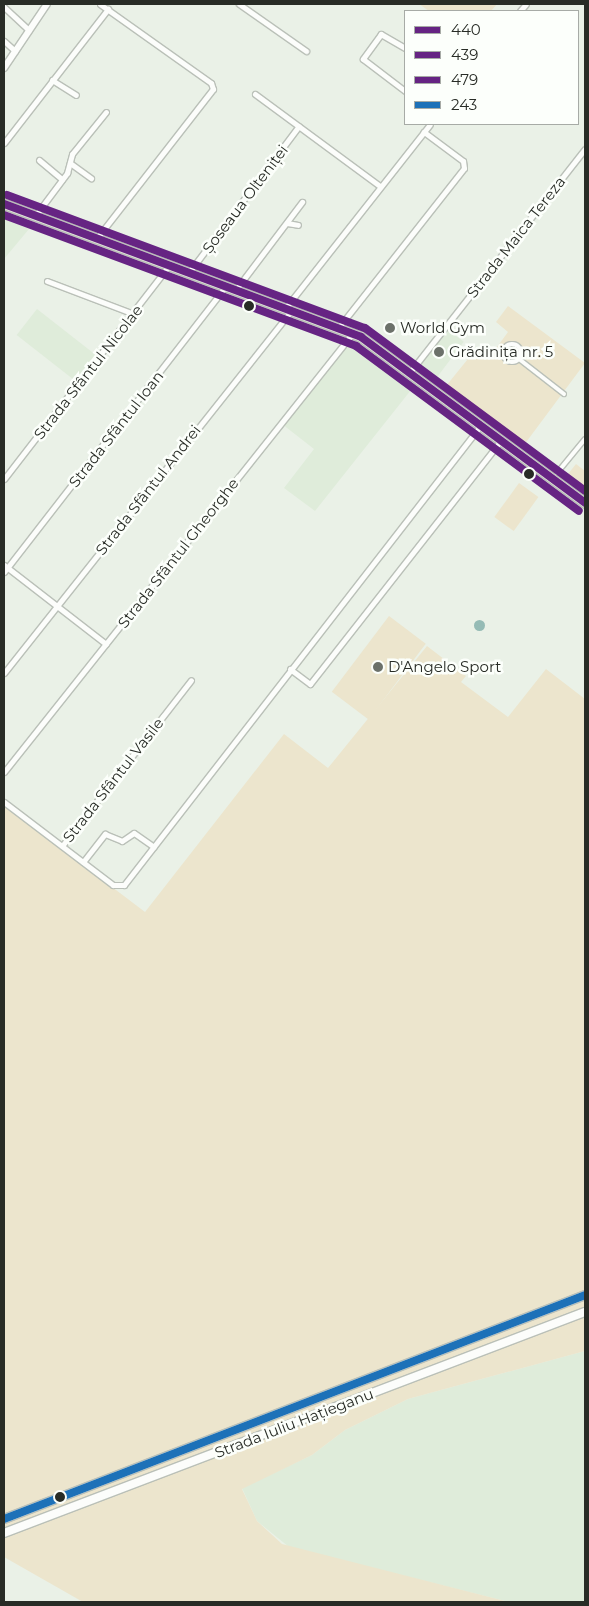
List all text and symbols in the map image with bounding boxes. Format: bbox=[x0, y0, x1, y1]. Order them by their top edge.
legend bbox=[404, 10, 579, 125]
text: 440 bbox=[451, 20, 481, 39]
text: 439 bbox=[451, 45, 478, 64]
text: 479 bbox=[451, 70, 478, 89]
text: 243 bbox=[451, 95, 477, 114]
street label: Șoseaua Olteniței bbox=[198, 141, 292, 257]
street label: Strada Maica Tereza bbox=[463, 173, 569, 301]
street label: Strada Sfântul Nicolae bbox=[30, 301, 146, 443]
unlabelled marker bbox=[244, 301, 254, 311]
place label: World Gym bbox=[400, 319, 485, 337]
marker: World Gym bbox=[384, 322, 396, 334]
place label: Grădinița nr. 5 bbox=[449, 343, 553, 361]
marker: Grădinița nr. 5 bbox=[433, 346, 445, 358]
street label: Strada Sfântul Ioan bbox=[65, 367, 167, 491]
street label: Strada Sfântul Andrei bbox=[92, 422, 204, 558]
unlabelled marker bbox=[524, 469, 534, 479]
street label: Strada Sfântul Gheorghe bbox=[114, 474, 242, 632]
place label: D'Angelo Sport bbox=[388, 658, 501, 676]
marker: D'Angelo Sport bbox=[372, 661, 384, 673]
street label: Strada Sfântul Vasile bbox=[59, 714, 167, 846]
street label: Strada Iuliu Hațieganu bbox=[212, 1384, 376, 1462]
unlabelled marker bbox=[55, 1492, 65, 1502]

